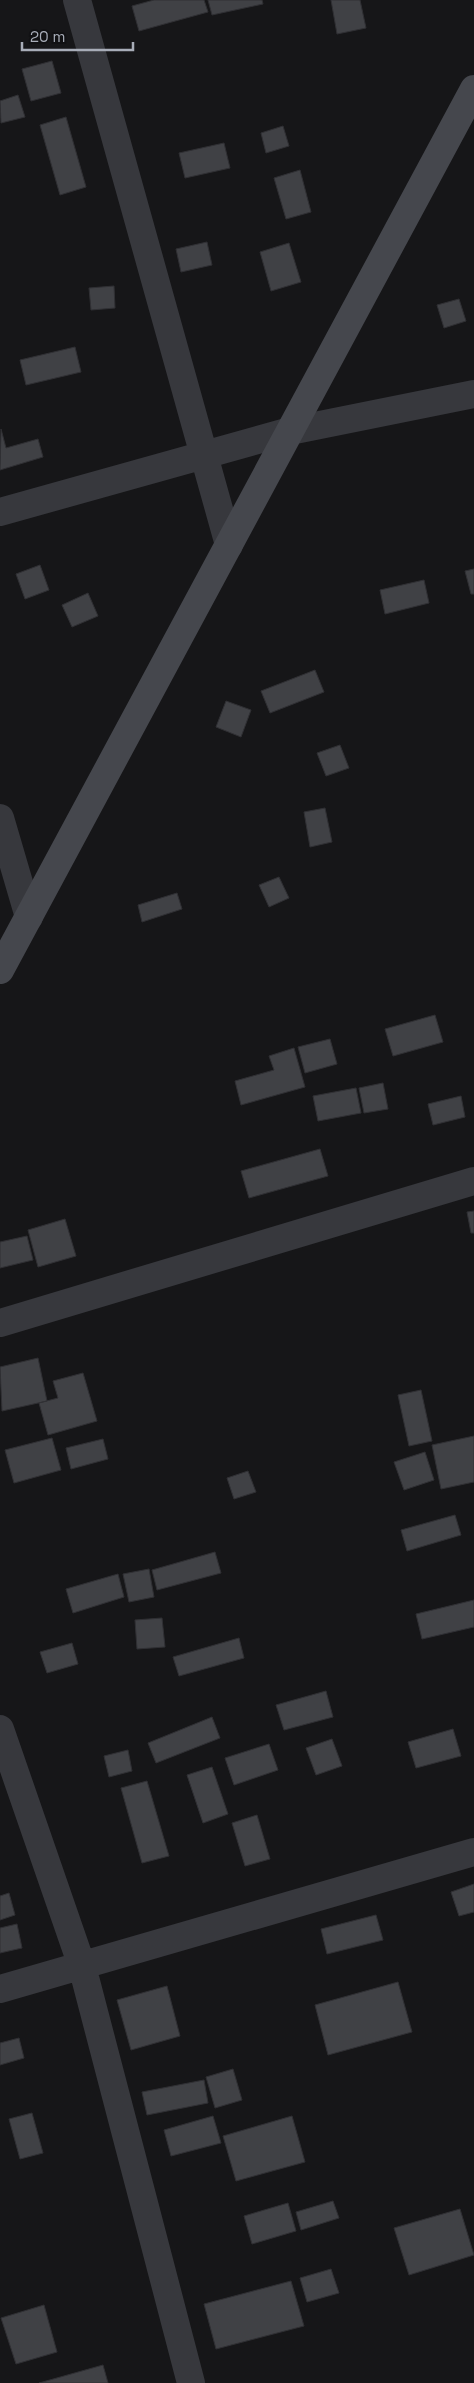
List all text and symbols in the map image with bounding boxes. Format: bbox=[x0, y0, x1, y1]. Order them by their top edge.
scale bar bbox=[22, 20, 134, 52]
text: 20 m bbox=[30, 27, 65, 46]

